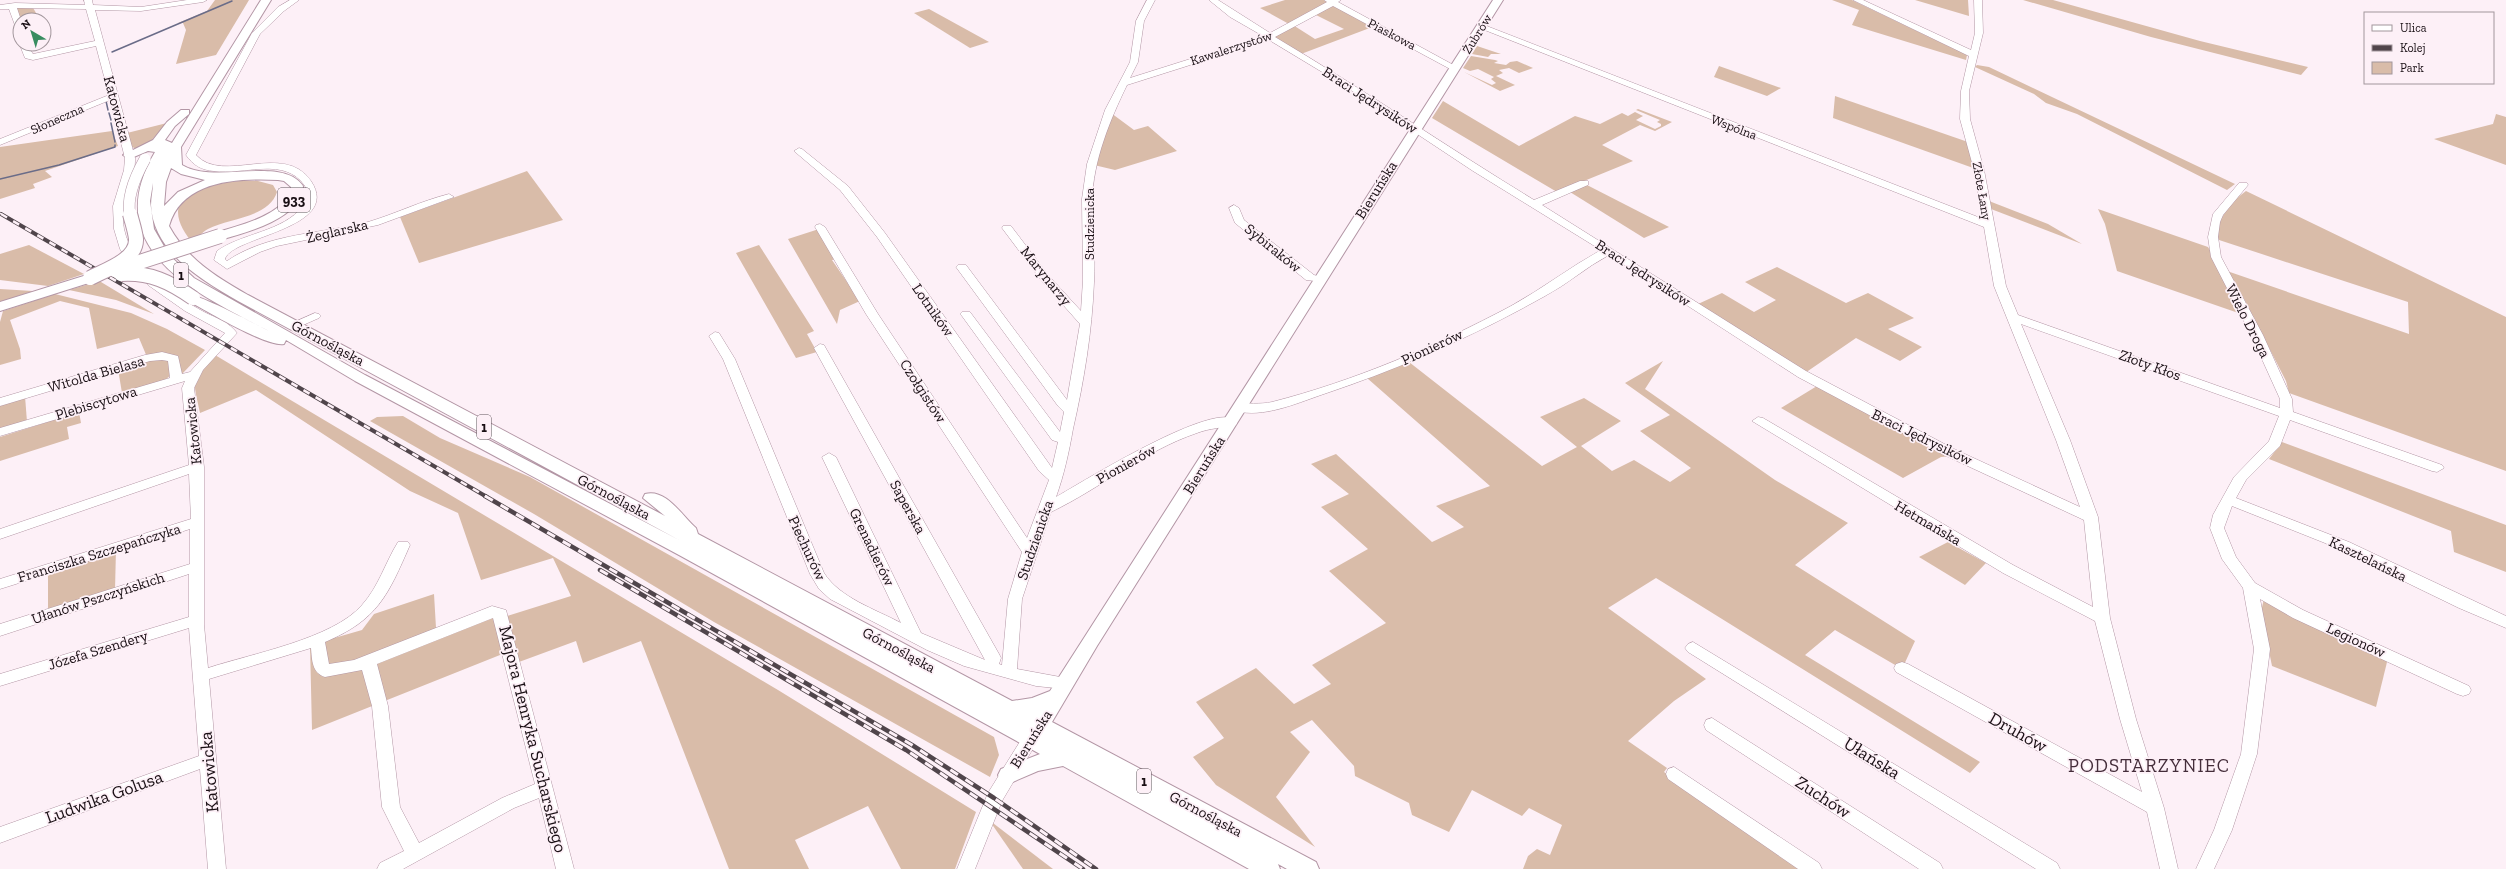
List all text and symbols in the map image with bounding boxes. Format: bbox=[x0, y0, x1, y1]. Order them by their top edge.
north arrow bbox=[12, 12, 52, 52]
street label: Żubrów bbox=[1459, 12, 1495, 56]
legend bbox=[2364, 12, 2494, 84]
street label: Piaskowa bbox=[1365, 15, 1419, 53]
text: N bbox=[19, 16, 34, 32]
text: Ulica bbox=[2400, 21, 2427, 35]
street label: Kawalerzystów bbox=[1188, 28, 1274, 68]
text: Kolej bbox=[2400, 41, 2425, 56]
text: Park bbox=[2400, 61, 2425, 75]
street label: Braci Jędrysików bbox=[1319, 63, 1421, 138]
street label: Katowicka bbox=[100, 74, 134, 144]
street label: Słoneczna bbox=[28, 100, 86, 137]
street label: Wspólna bbox=[1709, 111, 1760, 143]
street label: Bieruńska bbox=[1351, 158, 1401, 222]
street label: Złote Łany bbox=[1970, 161, 1995, 222]
street label: Studzienicka bbox=[1082, 187, 1097, 260]
road number: 933 bbox=[278, 188, 310, 212]
street label: Żeglarska bbox=[304, 215, 370, 247]
street label: Sybiraków bbox=[1241, 220, 1305, 277]
street label: Braci Jędrysików bbox=[1592, 236, 1694, 311]
street label: Marynarzy bbox=[1017, 243, 1076, 310]
road number: 1 bbox=[174, 263, 188, 287]
street label: Lotników bbox=[908, 280, 958, 340]
street label: Wielo Droga bbox=[2222, 281, 2274, 361]
street label: Górnośląska bbox=[288, 316, 368, 370]
street label: Pionierów bbox=[1398, 325, 1466, 369]
street label: Złoty Kłos bbox=[2117, 345, 2183, 385]
street label: Witolda Bielasa bbox=[46, 352, 146, 396]
street label: Czołgistów bbox=[896, 356, 950, 427]
street label: Plebiscytowa bbox=[53, 382, 139, 424]
street label: Katowicka bbox=[181, 396, 205, 466]
street label: Braci Jędrysików bbox=[1869, 405, 1976, 469]
road number: 1 bbox=[477, 415, 491, 439]
street label: Bieruńska bbox=[1179, 433, 1229, 497]
street label: Pionierów bbox=[1093, 440, 1160, 488]
street label: Górnośląska bbox=[574, 470, 654, 524]
street label: Saperska bbox=[886, 477, 930, 537]
street label: Hetmańska bbox=[1891, 497, 1965, 549]
street label: Studzienicka bbox=[1013, 498, 1057, 582]
street label: Grenadierów bbox=[845, 505, 899, 589]
street label: Piechurów bbox=[784, 513, 830, 584]
street label: Franciszka Szczepańczyka bbox=[15, 520, 183, 586]
street label: Kasztelańska bbox=[2326, 532, 2410, 586]
street label: Ułanów Pszczyńskich bbox=[29, 568, 167, 628]
street label: Legionów bbox=[2324, 619, 2389, 662]
street label: Majora Henryka Sucharskiego bbox=[494, 623, 572, 855]
street label: Górnośląska bbox=[859, 623, 939, 677]
street label: Józefa Szendery bbox=[46, 626, 150, 674]
street label: Bieruńska bbox=[1006, 707, 1056, 771]
street label: Druhów bbox=[1985, 707, 2051, 757]
street label: Katowicka bbox=[194, 730, 223, 813]
street label: Ułańska bbox=[1840, 732, 1905, 784]
district label: PODSTARZYNIEC bbox=[2068, 754, 2230, 777]
street label: Ludwika Golusa bbox=[42, 765, 166, 828]
road number: 1 bbox=[1137, 769, 1151, 793]
street label: Zuchów bbox=[1791, 771, 1855, 823]
street label: Górnośląska bbox=[1166, 787, 1246, 841]

